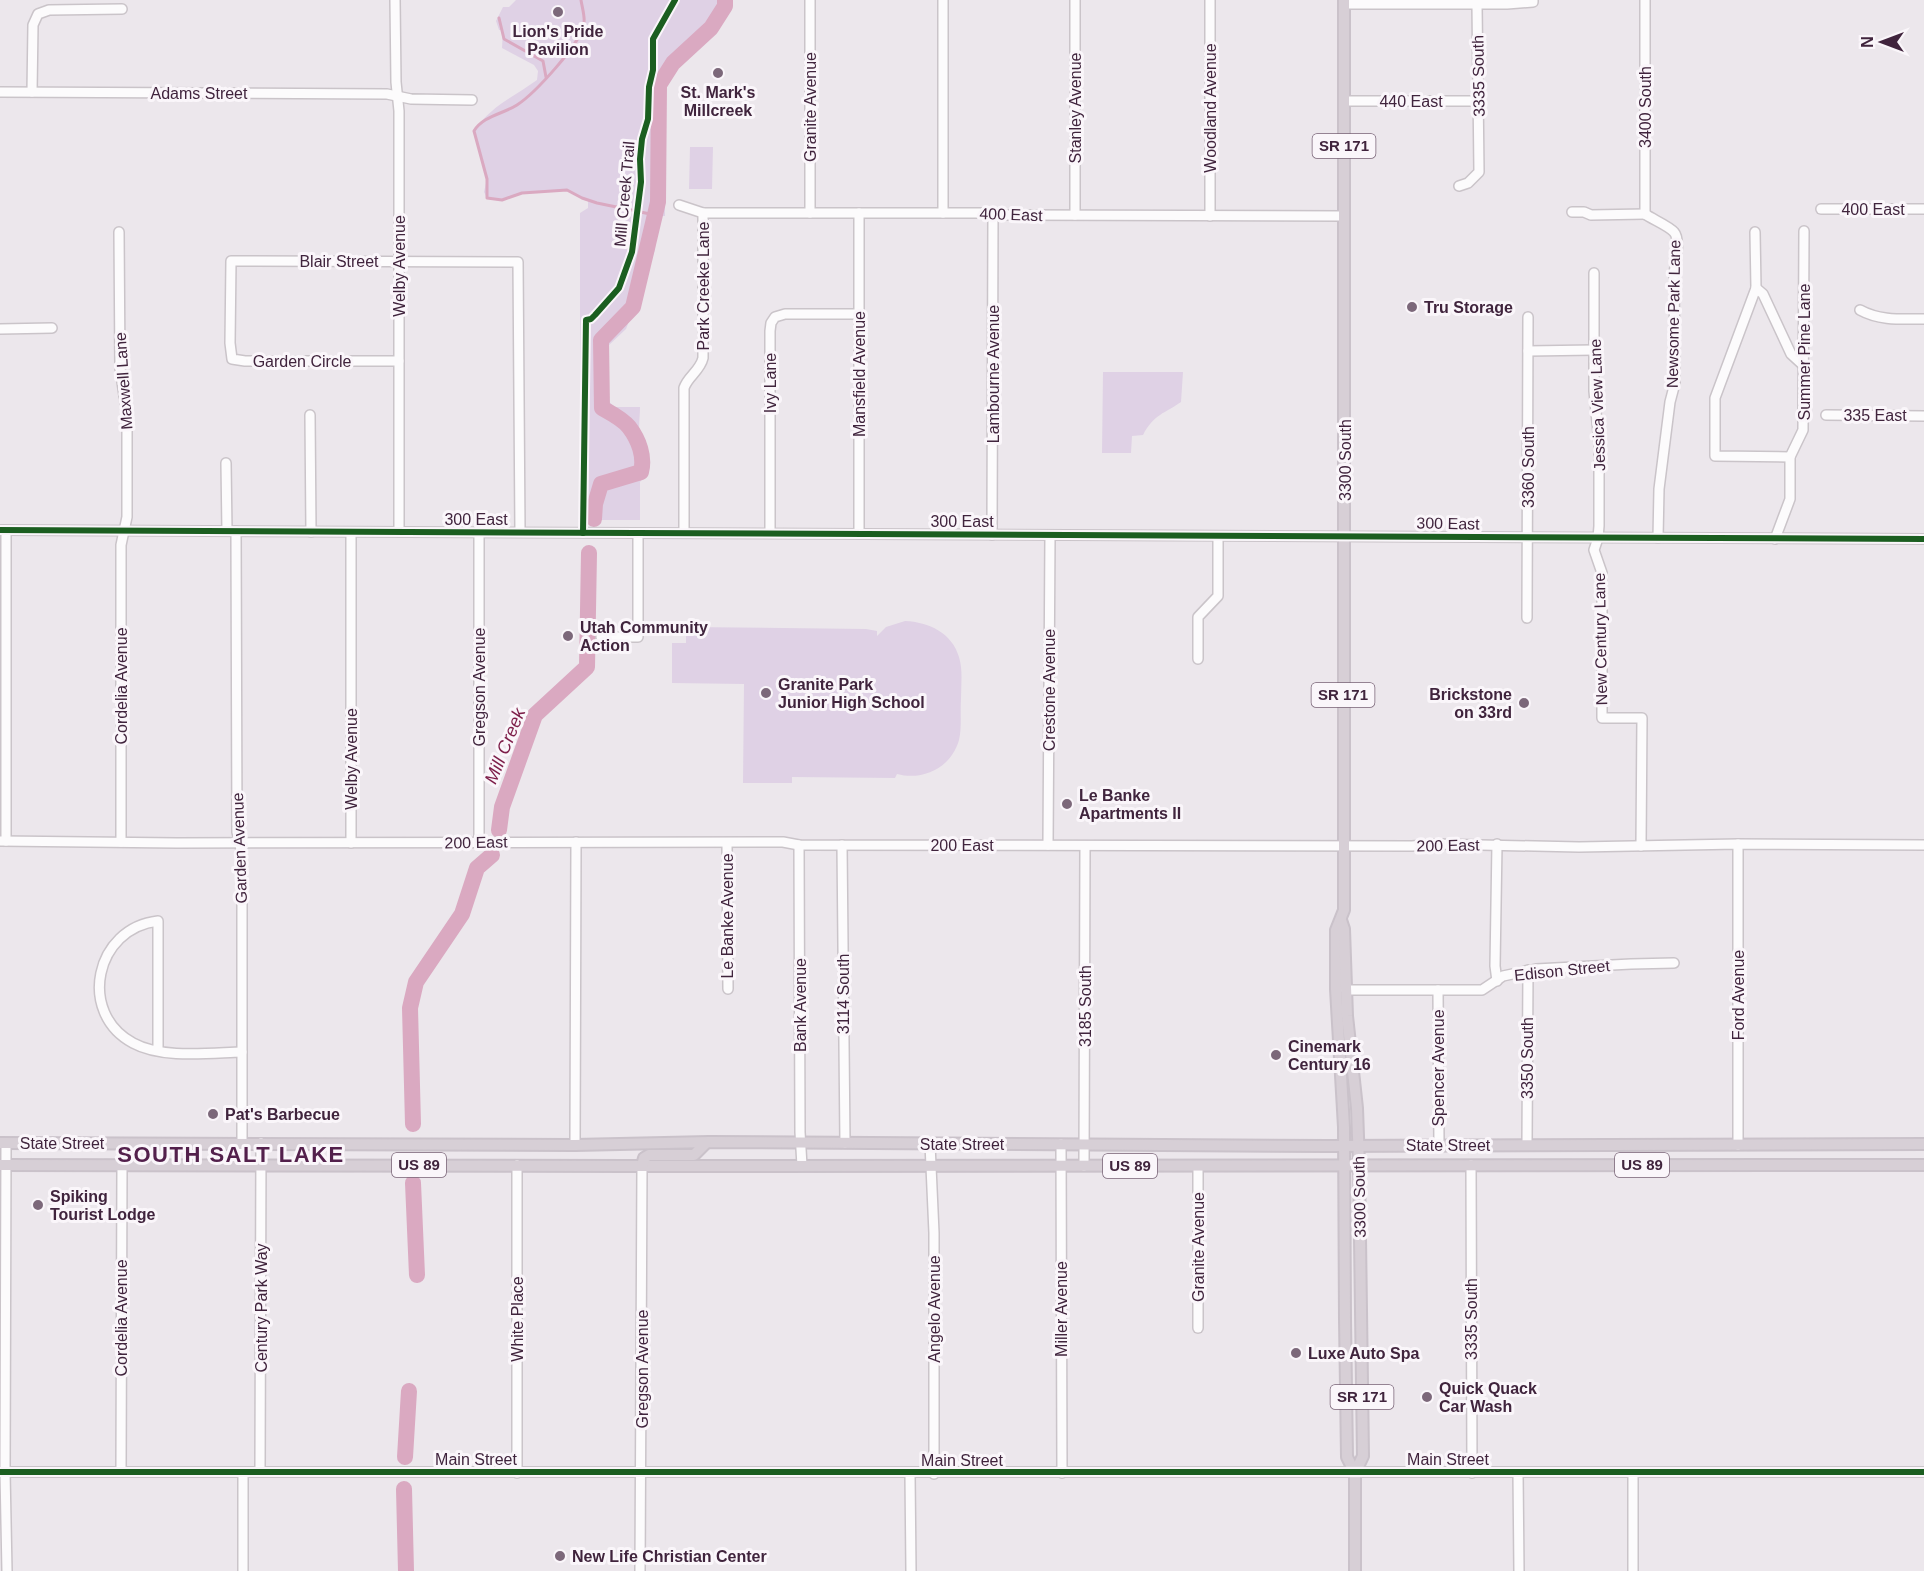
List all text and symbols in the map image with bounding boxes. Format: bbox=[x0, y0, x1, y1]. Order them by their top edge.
marker: Lion's Pride Pavilion bbox=[551, 5, 565, 19]
north arrow bbox=[1852, 12, 1912, 72]
place label: Lion's Pride Pavilion bbox=[513, 23, 604, 58]
street label: 3335 South bbox=[1469, 35, 1488, 117]
text: N bbox=[1859, 36, 1876, 48]
street label: Woodland Avenue bbox=[1202, 43, 1219, 173]
street label: Granite Avenue bbox=[802, 52, 819, 162]
street label: Stanley Avenue bbox=[1067, 52, 1084, 163]
marker: St. Mark's Millcreek bbox=[711, 66, 725, 80]
street label: 3400 South bbox=[1637, 66, 1654, 148]
place label: St. Mark's Millcreek bbox=[681, 84, 756, 119]
street label: Adams Street bbox=[151, 85, 248, 102]
street label: 440 East bbox=[1379, 93, 1443, 110]
road number: SR 171 bbox=[1312, 134, 1376, 158]
street label: Mill Creek Trail bbox=[611, 141, 638, 247]
street label: 400 East bbox=[1841, 201, 1905, 218]
street label: 400 East bbox=[979, 205, 1043, 224]
street label: Welby Avenue bbox=[391, 215, 408, 317]
street label: Park Creeke Lane bbox=[695, 221, 712, 350]
street label: Newsome Park Lane bbox=[1664, 240, 1683, 388]
street label: Blair Street bbox=[299, 253, 379, 270]
street label: Summer Pine Lane bbox=[1796, 283, 1813, 420]
place label: Tru Storage bbox=[1424, 299, 1513, 316]
marker: Tru Storage bbox=[1405, 300, 1419, 314]
street label: Lambourne Avenue bbox=[985, 305, 1002, 443]
street label: Mansfield Avenue bbox=[851, 311, 868, 437]
street label: Maxwell Lane bbox=[112, 331, 135, 430]
street label: Jessica View Lane bbox=[1587, 339, 1608, 471]
street label: Garden Circle bbox=[253, 353, 351, 370]
street label: Ivy Lane bbox=[762, 353, 779, 413]
street label: 335 East bbox=[1843, 407, 1907, 424]
street label: 3300 South bbox=[1337, 419, 1354, 501]
street label: 3360 South bbox=[1520, 426, 1537, 508]
street label: 300 East bbox=[444, 511, 508, 528]
street label: 300 East bbox=[930, 513, 994, 530]
street label: 300 East bbox=[1416, 514, 1480, 533]
street label: New Century Lane bbox=[1591, 572, 1610, 705]
place label: Utah Community Action bbox=[580, 619, 708, 654]
street label: Cordelia Avenue bbox=[113, 627, 130, 745]
street label: Gregson Avenue bbox=[471, 627, 488, 746]
marker: Utah Community Action bbox=[561, 629, 575, 643]
street label: Crestone Avenue bbox=[1041, 629, 1058, 751]
place label: Granite Park Junior High School bbox=[778, 676, 925, 711]
road number: SR 171 bbox=[1312, 683, 1374, 707]
marker: Granite Park Junior High School bbox=[759, 686, 773, 700]
place label: Brickstone on 33rd bbox=[1429, 686, 1512, 721]
marker: Brickstone on 33rd bbox=[1517, 696, 1531, 710]
water label: Mill Creek bbox=[481, 704, 530, 787]
street label: Welby Avenue bbox=[343, 708, 360, 810]
place label: Le Banke Apartments II bbox=[1079, 787, 1181, 822]
street label: Garden Avenue bbox=[229, 792, 250, 904]
marker: Le Banke Apartments II bbox=[1060, 797, 1074, 811]
street label: 200 East bbox=[444, 833, 508, 852]
street label: 200 East bbox=[1416, 836, 1480, 855]
street label: 200 East bbox=[930, 837, 994, 854]
street label: Le Banke Avenue bbox=[719, 853, 736, 979]
street label: Ford Avenue bbox=[1730, 950, 1747, 1040]
street label: 3114 South bbox=[835, 954, 852, 1034]
street label: Edison Street bbox=[1513, 957, 1611, 984]
street label: Bank Avenue bbox=[792, 958, 809, 1052]
street label: 3185 South bbox=[1077, 965, 1094, 1047]
street label: Spencer Avenue bbox=[1430, 1009, 1447, 1127]
street label: 3350 South bbox=[1519, 1017, 1536, 1099]
place label: Cinemark Century 16 bbox=[1288, 1038, 1371, 1073]
marker: Cinemark Century 16 bbox=[1269, 1048, 1283, 1062]
place label: Pat's Barbecue bbox=[225, 1106, 340, 1123]
marker: Pat's Barbecue bbox=[206, 1107, 220, 1121]
street label: State Street bbox=[20, 1135, 105, 1152]
street label: State Street bbox=[920, 1136, 1005, 1153]
street label: State Street bbox=[1406, 1137, 1491, 1154]
district label: SOUTH SALT LAKE bbox=[117, 1142, 345, 1167]
road number: US 89 bbox=[392, 1153, 446, 1177]
road number: US 89 bbox=[1615, 1153, 1669, 1177]
road number: US 89 bbox=[1103, 1154, 1157, 1178]
street label: 3300 South bbox=[1350, 1156, 1369, 1238]
place label: Spiking Tourist Lodge bbox=[50, 1188, 156, 1223]
street label: Granite Avenue bbox=[1190, 1192, 1207, 1302]
marker: Spiking Tourist Lodge bbox=[31, 1198, 45, 1212]
street label: Century Park Way bbox=[253, 1243, 270, 1373]
street label: Angelo Avenue bbox=[926, 1255, 943, 1363]
street label: Cordelia Avenue bbox=[113, 1259, 130, 1377]
street label: Miller Avenue bbox=[1053, 1261, 1070, 1357]
street label: White Place bbox=[509, 1276, 526, 1362]
street label: 3335 South bbox=[1463, 1278, 1480, 1360]
street label: Gregson Avenue bbox=[634, 1309, 651, 1428]
place label: Luxe Auto Spa bbox=[1308, 1345, 1420, 1362]
marker: Luxe Auto Spa bbox=[1289, 1346, 1303, 1360]
place label: Quick Quack Car Wash bbox=[1439, 1380, 1537, 1415]
road number: SR 171 bbox=[1330, 1385, 1394, 1409]
marker: Quick Quack Car Wash bbox=[1420, 1390, 1434, 1404]
street label: Main Street bbox=[435, 1451, 517, 1468]
street label: Main Street bbox=[1407, 1451, 1489, 1468]
street label: Main Street bbox=[921, 1452, 1003, 1469]
place label: New Life Christian Center bbox=[572, 1548, 767, 1565]
marker: New Life Christian Center bbox=[553, 1549, 567, 1563]

